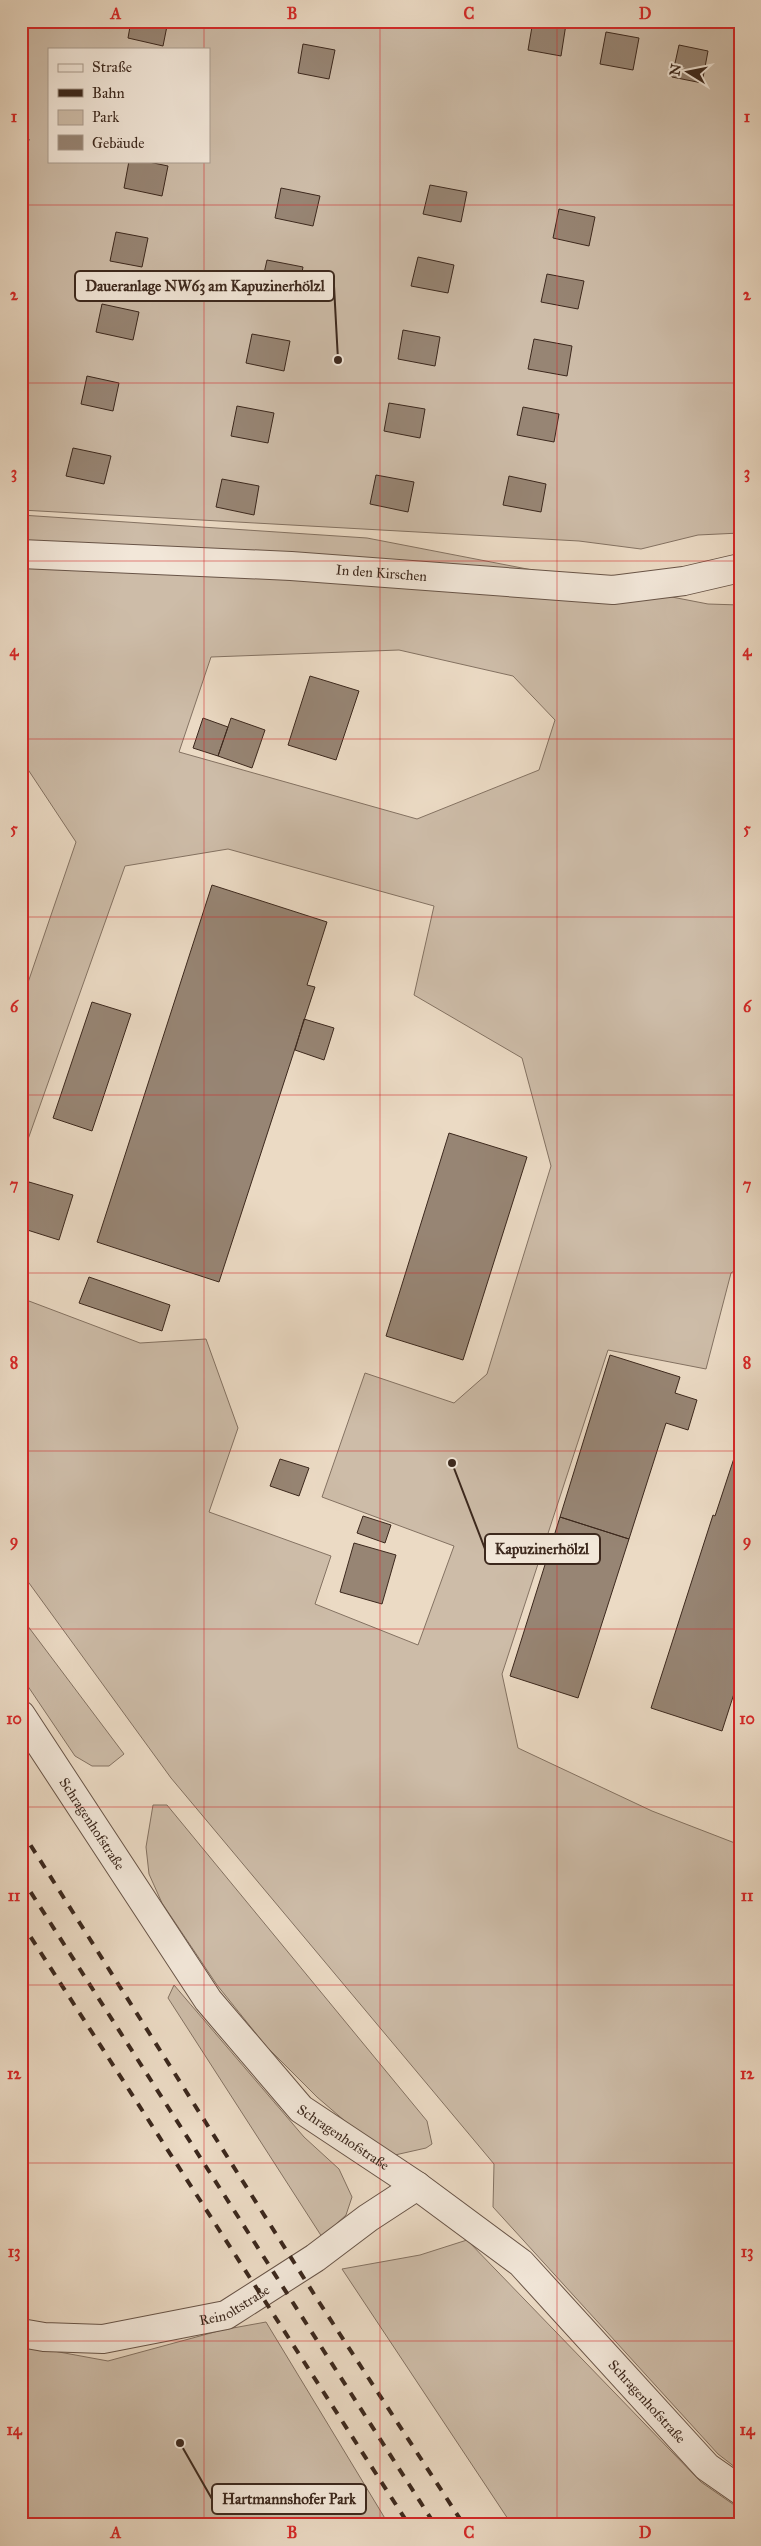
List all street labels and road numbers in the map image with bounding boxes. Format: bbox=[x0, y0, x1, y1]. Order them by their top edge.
street label: In den Kirschen bbox=[335, 561, 428, 585]
street label: Schragenhofstraße bbox=[55, 1775, 128, 1873]
street label: Schragenhofstraße bbox=[294, 2101, 392, 2174]
street label: Reinoltstraße bbox=[198, 2281, 273, 2329]
street label: Schragenhofstraße bbox=[604, 2356, 689, 2447]

